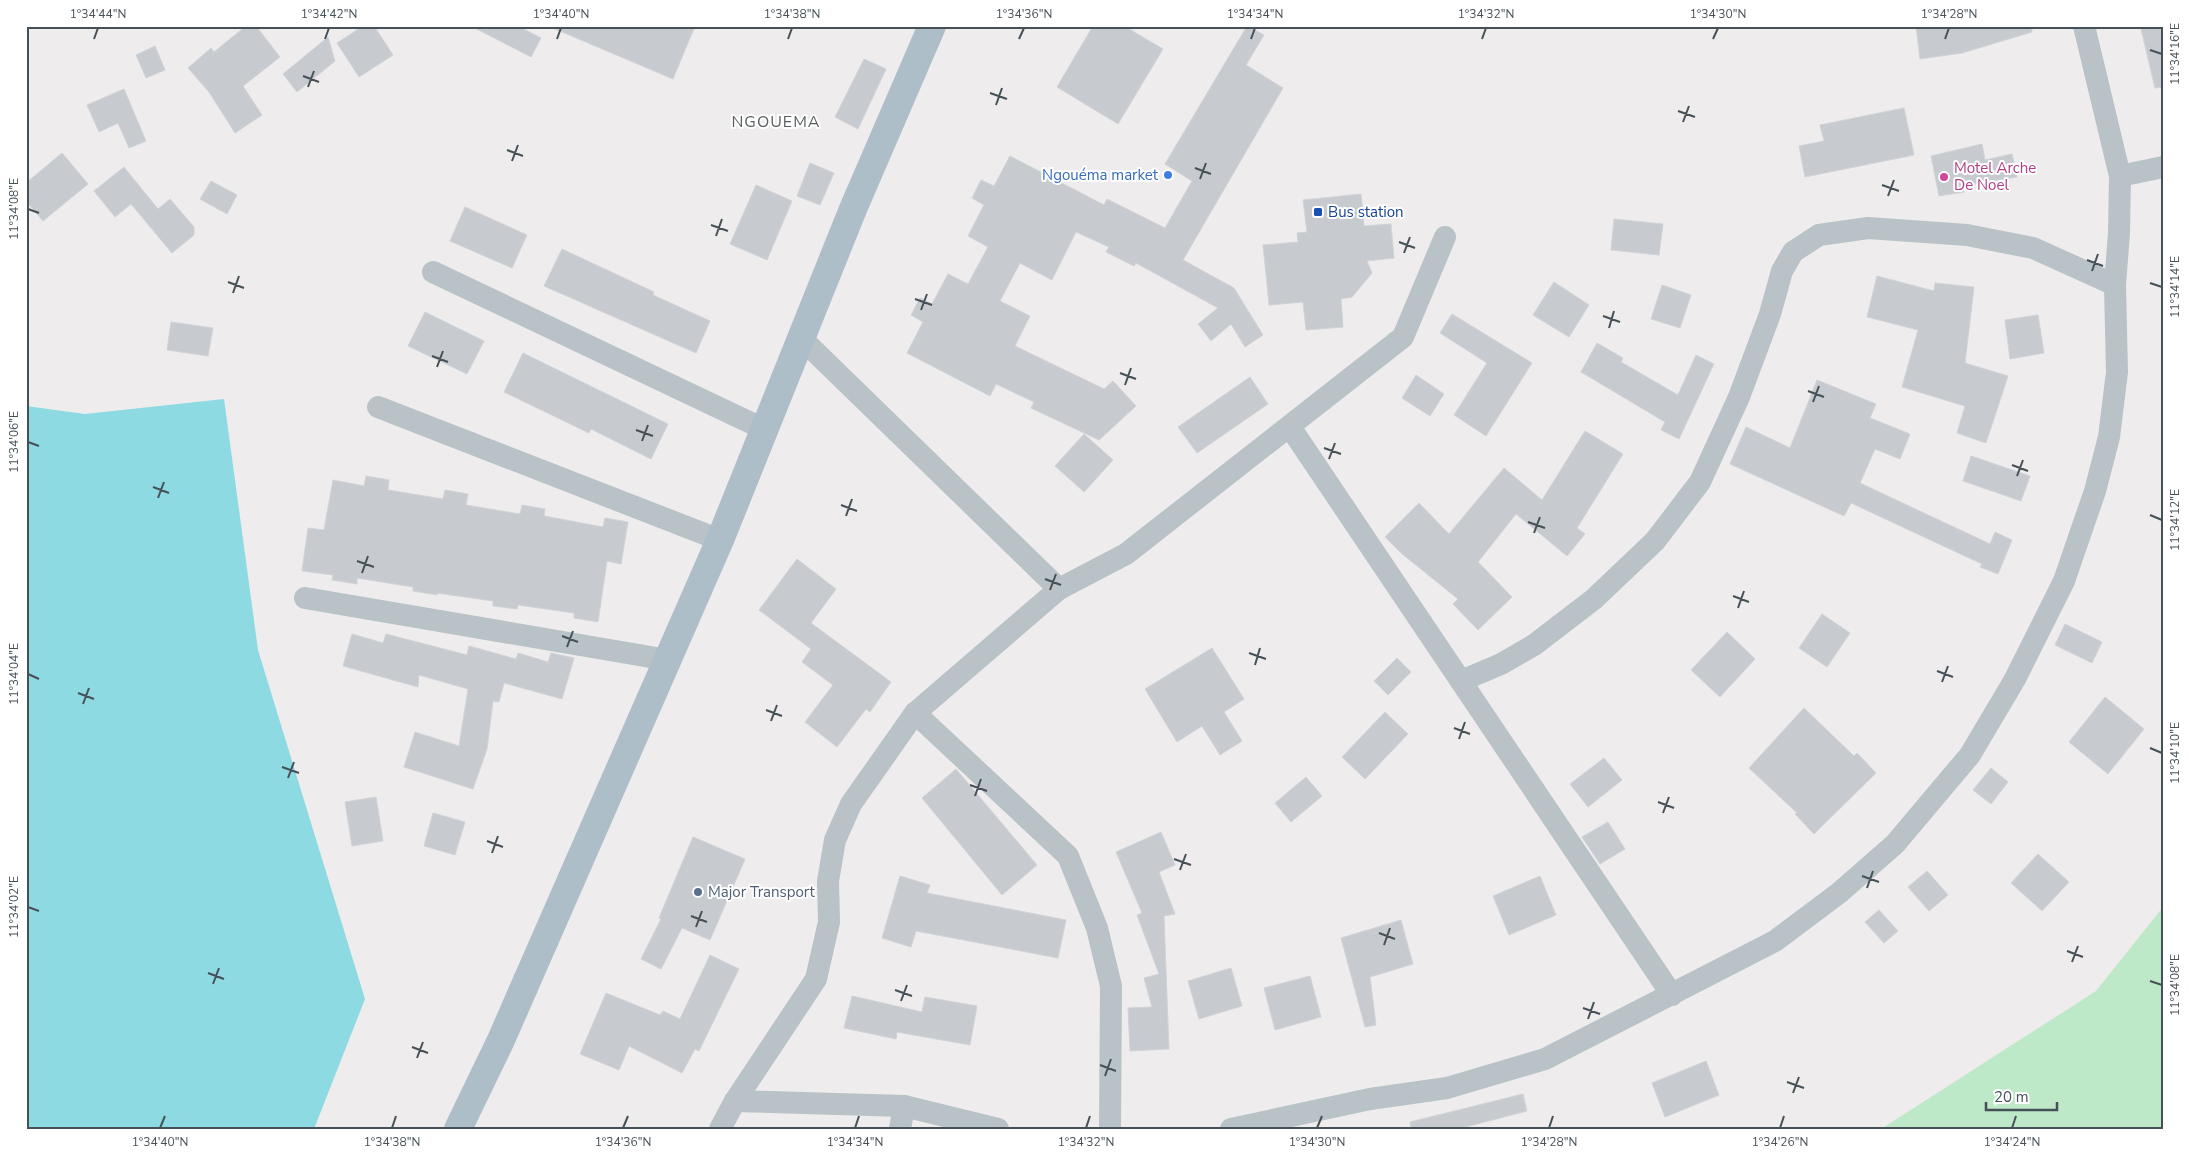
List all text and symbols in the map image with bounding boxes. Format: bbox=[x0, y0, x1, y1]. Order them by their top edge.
text: 1°34'44"N bbox=[70, 6, 126, 22]
text: 1°34'42"N bbox=[301, 6, 357, 22]
text: 1°34'40"N bbox=[533, 6, 589, 22]
text: 1°34'38"N bbox=[764, 6, 820, 22]
text: 1°34'36"N bbox=[996, 6, 1052, 22]
text: 1°34'34"N bbox=[1227, 6, 1283, 22]
text: 1°34'32"N bbox=[1458, 6, 1514, 22]
text: 1°34'30"N bbox=[1690, 6, 1746, 22]
text: 1°34'28"N bbox=[1921, 6, 1977, 22]
text: 11°34'16"E bbox=[2167, 23, 2183, 85]
district label: NGOUEMA bbox=[731, 111, 821, 133]
place label: Motel Arche De Noel bbox=[1954, 158, 2036, 195]
place label: Ngouéma market bbox=[1042, 165, 1159, 185]
marker: Ngouéma market bbox=[1162, 169, 1174, 181]
marker: Motel Arche De Noel bbox=[1938, 171, 1950, 183]
text: 11°34'08"E bbox=[6, 178, 22, 240]
place label: Bus station bbox=[1328, 202, 1404, 222]
marker: Bus station bbox=[1312, 206, 1324, 218]
text: 11°34'14"E bbox=[2167, 256, 2183, 318]
text: 11°34'06"E bbox=[6, 411, 22, 473]
text: 11°34'12"E bbox=[2167, 489, 2183, 551]
text: 11°34'04"E bbox=[6, 643, 22, 705]
text: 11°34'10"E bbox=[2167, 722, 2183, 784]
text: 11°34'02"E bbox=[6, 876, 22, 938]
place label: Major Transport bbox=[708, 882, 816, 902]
marker: Major Transport bbox=[692, 886, 704, 898]
text: 11°34'08"E bbox=[2167, 954, 2183, 1016]
scale bar bbox=[1986, 1080, 2058, 1112]
text: 20 m bbox=[1994, 1087, 2029, 1107]
text: 1°34'40"N bbox=[132, 1134, 188, 1150]
text: 1°34'38"N bbox=[364, 1134, 420, 1150]
text: 1°34'36"N bbox=[595, 1134, 651, 1150]
text: 1°34'34"N bbox=[827, 1134, 883, 1150]
text: 1°34'32"N bbox=[1058, 1134, 1114, 1150]
text: 1°34'30"N bbox=[1289, 1134, 1345, 1150]
text: 1°34'28"N bbox=[1521, 1134, 1577, 1150]
text: 1°34'26"N bbox=[1752, 1134, 1808, 1150]
text: 1°34'24"N bbox=[1984, 1134, 2040, 1150]

